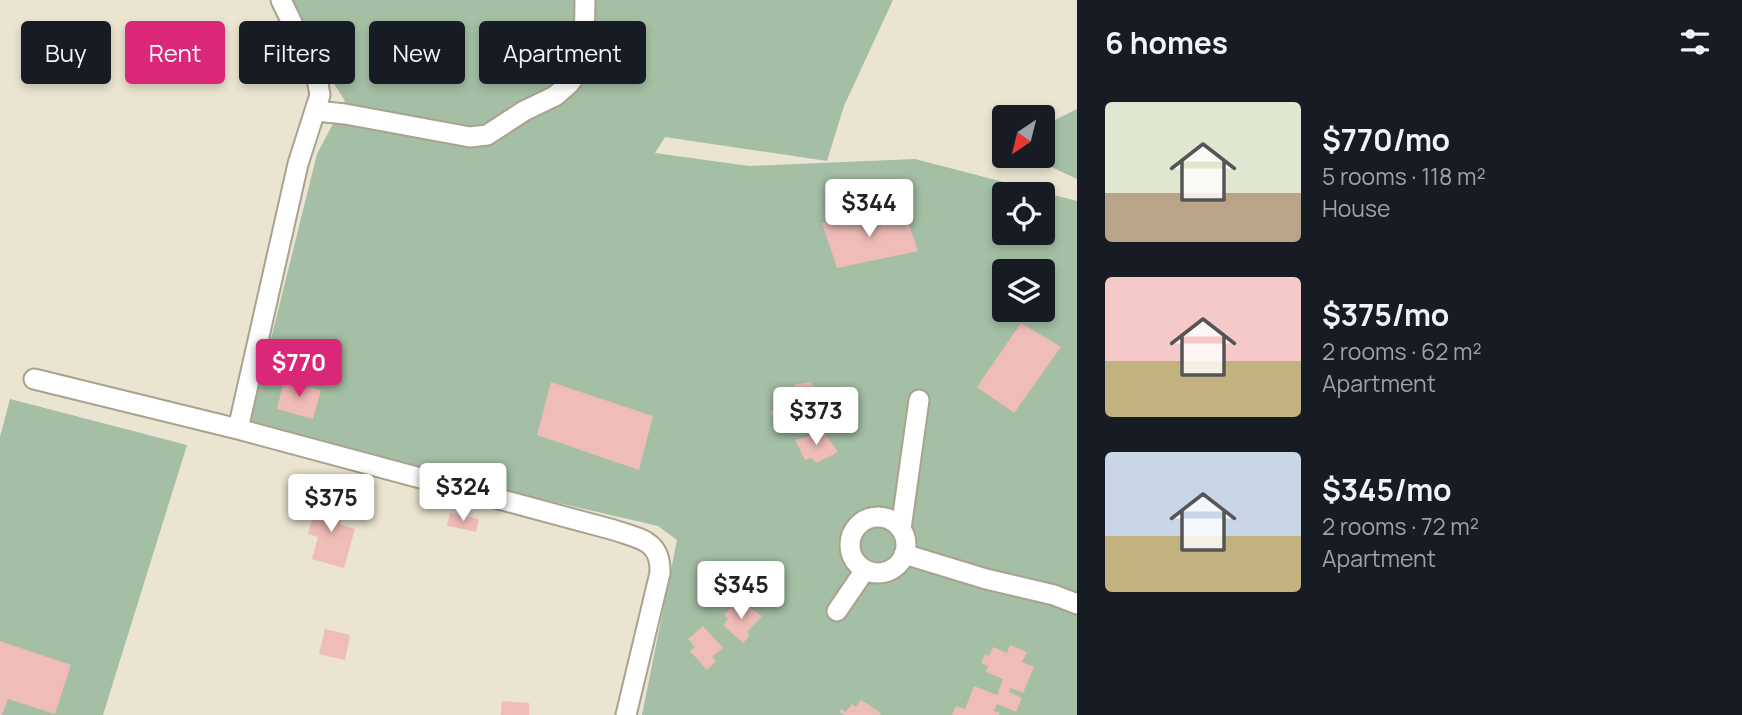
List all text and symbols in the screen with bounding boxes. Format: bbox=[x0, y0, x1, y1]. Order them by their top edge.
chip: Buy bbox=[21, 21, 111, 84]
chip: Rent bbox=[125, 21, 225, 84]
chip: Filters bbox=[239, 21, 355, 84]
chip: New bbox=[369, 21, 465, 84]
chip: Apartment bbox=[479, 21, 646, 84]
text: 6 homes bbox=[1105, 22, 1228, 63]
icon: filters bbox=[1676, 23, 1714, 61]
north arrow bbox=[992, 105, 1055, 168]
map controls bbox=[992, 105, 1055, 322]
text: $770/mo bbox=[1322, 119, 1450, 160]
icon: home bbox=[1161, 130, 1245, 214]
text: 5 rooms · 118 m² bbox=[1322, 160, 1486, 192]
pin: $344 bbox=[828, 180, 910, 239]
button: locate bbox=[992, 182, 1055, 245]
text: $344 bbox=[841, 186, 897, 218]
text: House bbox=[1322, 192, 1391, 224]
button: layers bbox=[992, 259, 1055, 322]
text: $375/mo bbox=[1322, 294, 1449, 335]
icon: home bbox=[1161, 305, 1245, 389]
text: 2 rooms · 62 m² bbox=[1322, 335, 1482, 367]
pin: $770 bbox=[258, 340, 340, 399]
text: $770 bbox=[272, 346, 326, 378]
text: Apartment bbox=[1322, 367, 1436, 399]
pin: $373 bbox=[775, 388, 857, 447]
text: $373 bbox=[789, 394, 843, 426]
pin: $324 bbox=[422, 463, 504, 523]
text: $345/mo bbox=[1322, 469, 1451, 510]
text: $324 bbox=[435, 470, 491, 502]
pin: $375 bbox=[290, 475, 372, 534]
icon: home bbox=[1161, 480, 1245, 564]
text: $375 bbox=[304, 481, 358, 513]
text: 2 rooms · 72 m² bbox=[1322, 510, 1479, 542]
text: Apartment bbox=[1322, 542, 1436, 574]
pin: $345 bbox=[700, 562, 782, 621]
text: $345 bbox=[713, 568, 769, 600]

